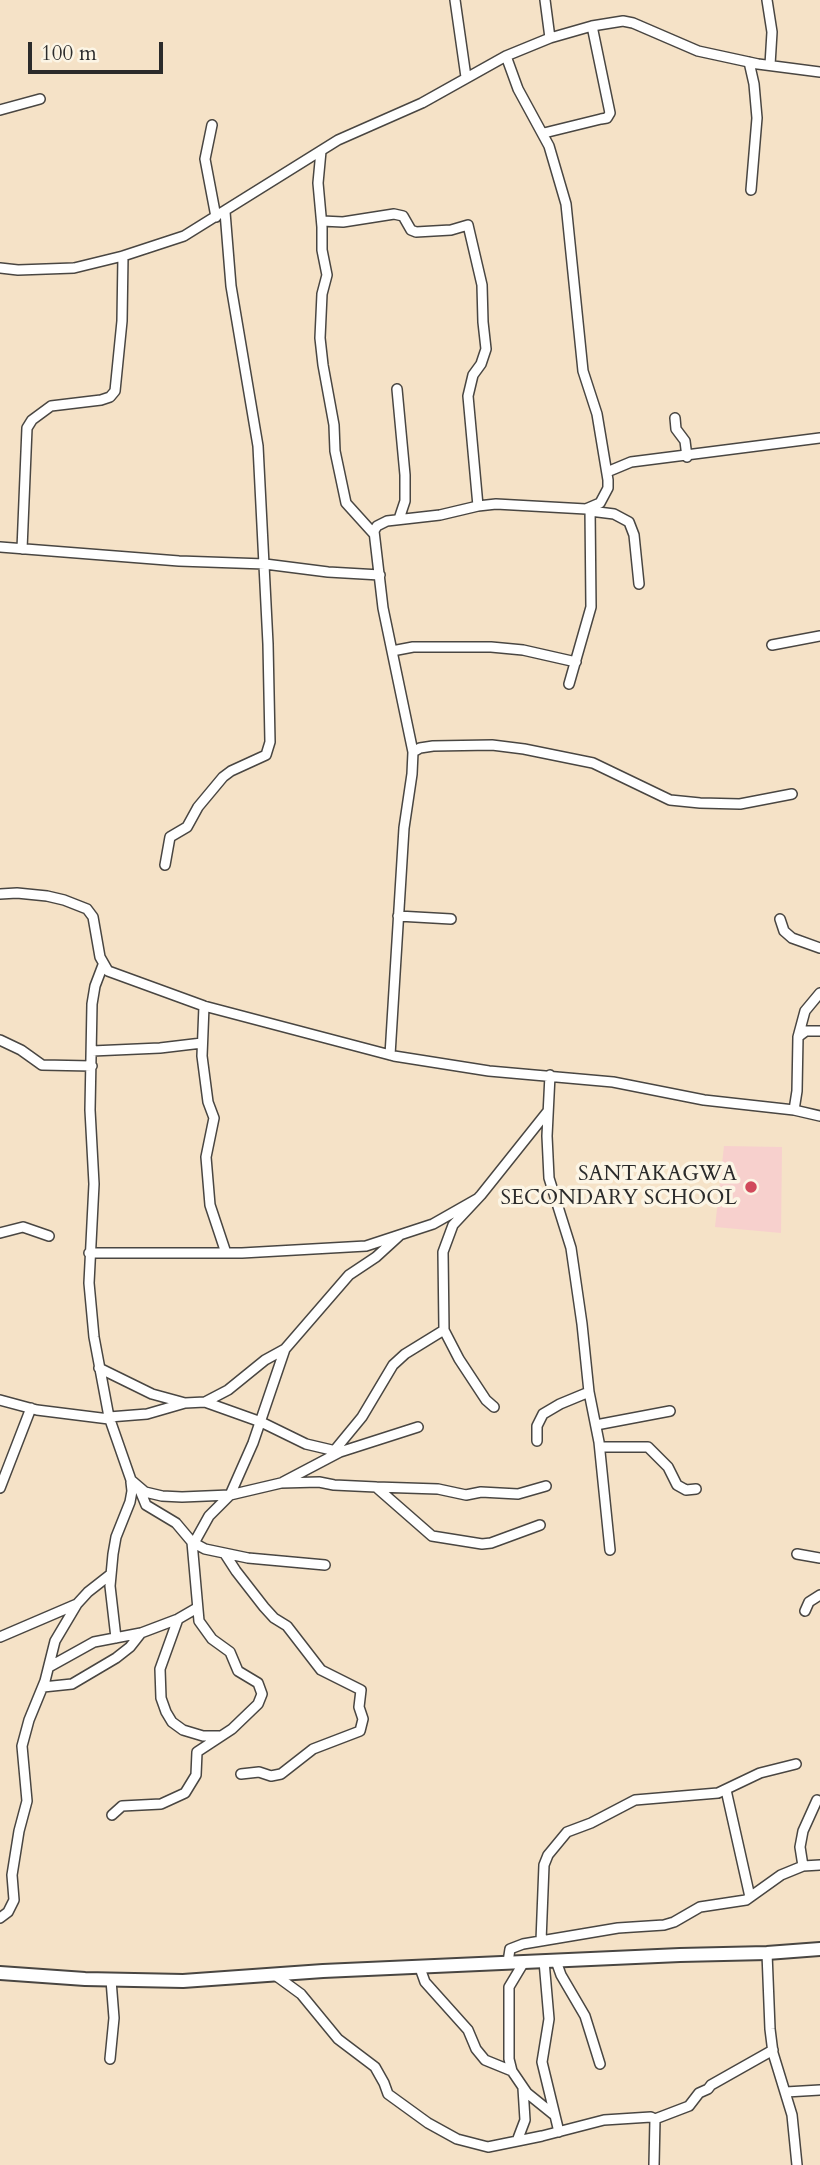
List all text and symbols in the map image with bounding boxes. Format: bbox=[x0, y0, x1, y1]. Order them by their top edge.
scale bar bbox=[32, 28, 166, 72]
text: 100 m bbox=[41, 39, 97, 68]
place label: SANTAKAGWA SECONDARY SCHOOL bbox=[500, 1162, 737, 1212]
marker: SANTAKAGWA SECONDARY SCHOOL bbox=[743, 1179, 759, 1195]

